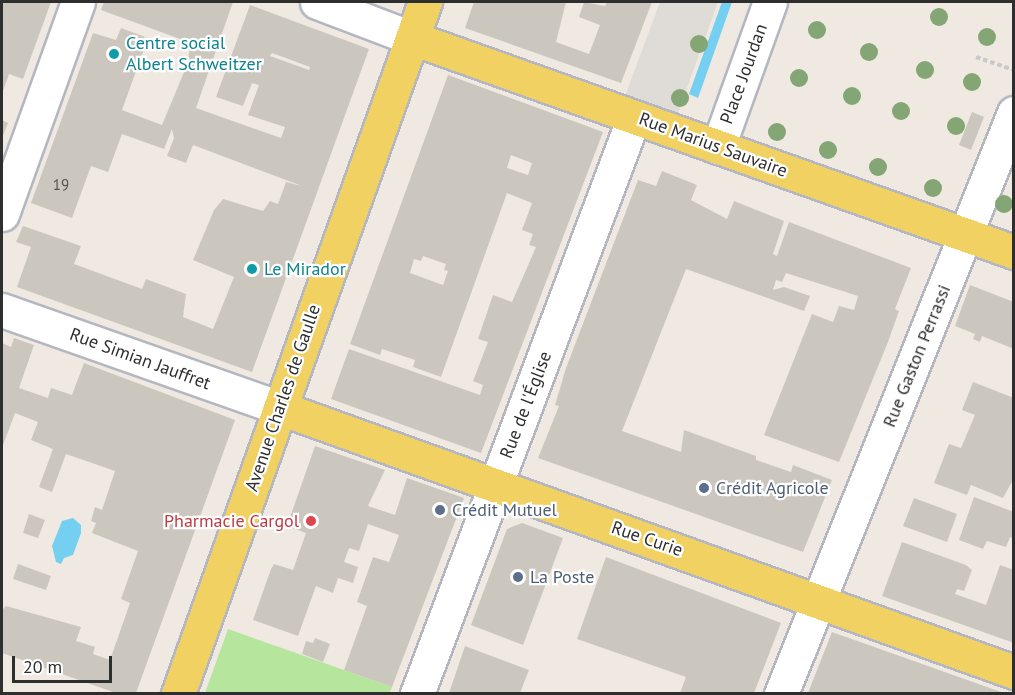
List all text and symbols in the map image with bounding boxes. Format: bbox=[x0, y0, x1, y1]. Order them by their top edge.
street label: Place Jourdan bbox=[716, 21, 772, 127]
place label: Centre social Albert Schweitzer bbox=[126, 33, 262, 76]
marker: Centre social Albert Schweitzer bbox=[107, 47, 121, 61]
street label: Rue Marius Sauvaire bbox=[636, 108, 790, 182]
house number: 19 bbox=[53, 176, 69, 194]
place label: Le Mirador bbox=[264, 258, 346, 280]
marker: Le Mirador bbox=[245, 262, 259, 276]
street label: Rue Gaston Perrassi bbox=[879, 282, 955, 430]
street label: Avenue Charles de Gaulle bbox=[241, 302, 325, 494]
street label: Rue Simian Jauffret bbox=[67, 323, 213, 395]
street label: Rue de l'Église bbox=[496, 348, 556, 462]
place label: Crédit Agricole bbox=[716, 477, 829, 499]
marker: Crédit Agricole bbox=[697, 481, 711, 495]
place label: Crédit Mutuel bbox=[452, 499, 557, 521]
marker: Crédit Mutuel bbox=[433, 503, 447, 517]
place label: Pharmacie Cargol bbox=[164, 510, 299, 532]
marker: Pharmacie Cargol bbox=[304, 514, 318, 528]
street label: Rue Curie bbox=[609, 517, 685, 561]
place label: La Poste bbox=[530, 566, 594, 588]
marker: La Poste bbox=[511, 570, 525, 584]
scale bar bbox=[15, 644, 116, 682]
text: 20 m bbox=[23, 655, 62, 678]

